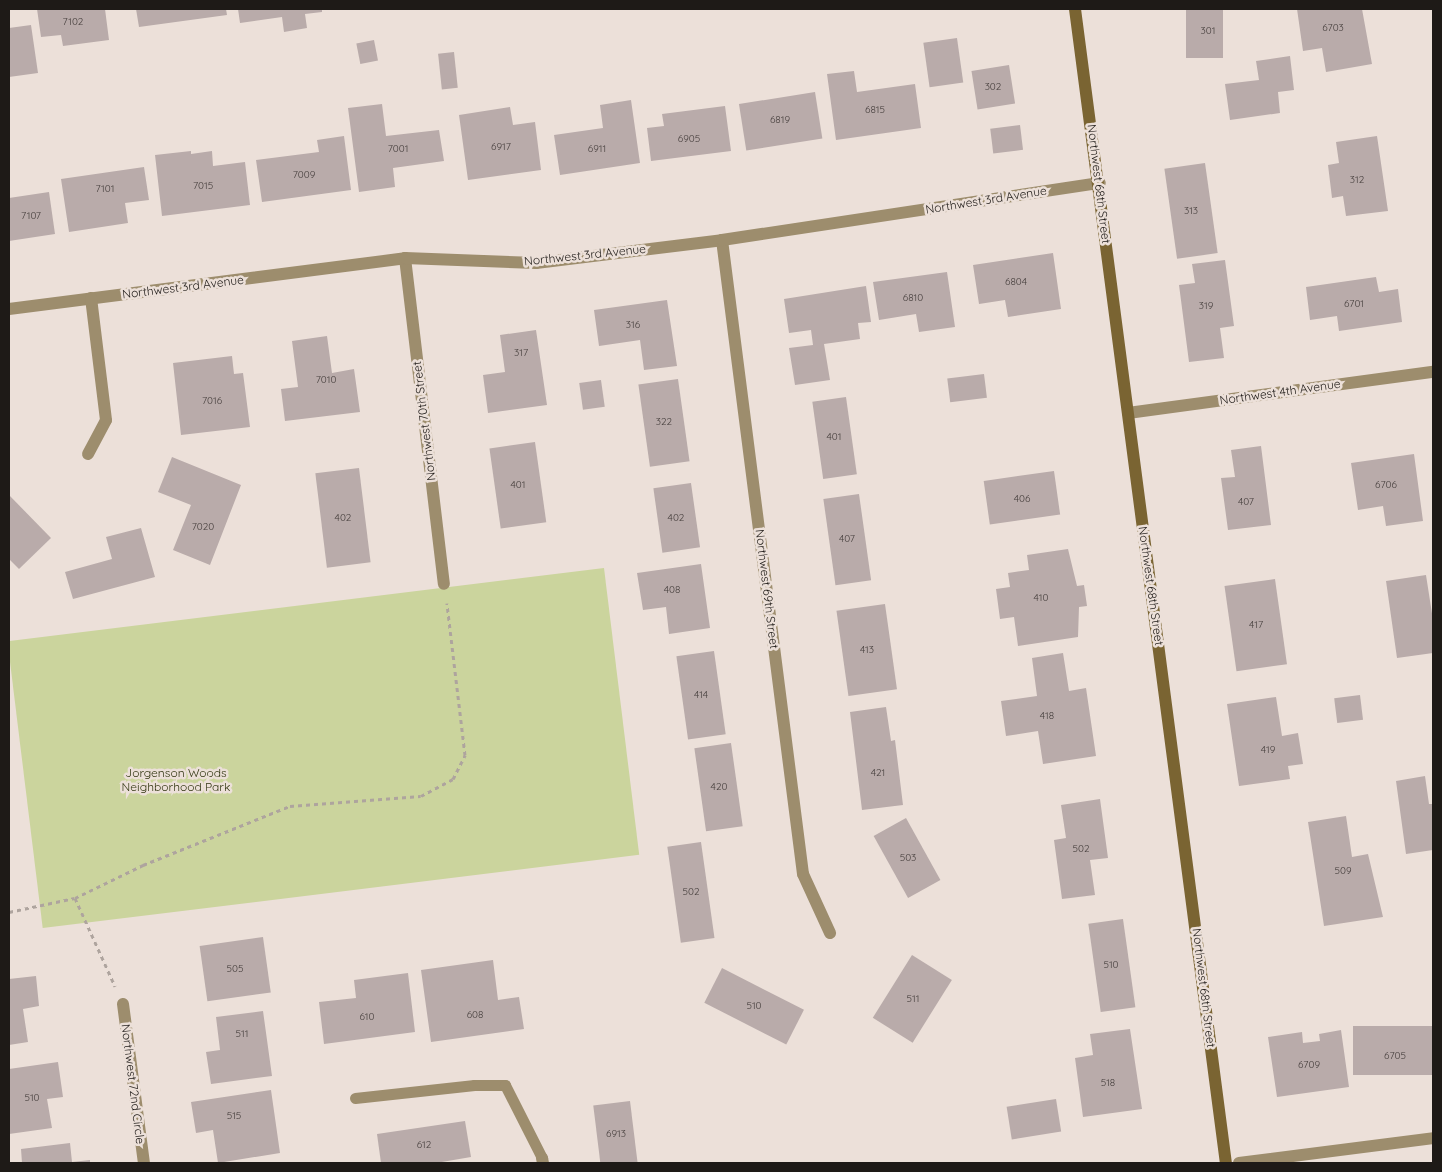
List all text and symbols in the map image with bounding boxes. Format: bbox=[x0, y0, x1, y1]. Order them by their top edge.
house number: 7102 bbox=[63, 16, 83, 28]
house number: 6703 bbox=[1322, 22, 1344, 34]
house number: 301 bbox=[1201, 25, 1215, 37]
house number: 302 bbox=[985, 81, 1001, 93]
house number: 6815 bbox=[865, 104, 885, 116]
house number: 6819 bbox=[770, 114, 790, 126]
street label: Northwest 68th Street bbox=[1085, 123, 1113, 245]
house number: 6905 bbox=[678, 133, 700, 145]
house number: 6917 bbox=[491, 141, 511, 153]
house number: 7001 bbox=[388, 143, 408, 155]
house number: 6911 bbox=[588, 143, 606, 155]
house number: 7009 bbox=[293, 169, 315, 181]
house number: 312 bbox=[1350, 174, 1364, 186]
house number: 7015 bbox=[193, 180, 213, 192]
house number: 7101 bbox=[96, 183, 114, 195]
street label: Northwest 3rd Avenue bbox=[924, 183, 1048, 217]
house number: 313 bbox=[1184, 205, 1198, 217]
house number: 7107 bbox=[21, 210, 41, 222]
street label: Northwest 3rd Avenue bbox=[523, 241, 647, 269]
street label: Northwest 3rd Avenue bbox=[121, 272, 245, 302]
house number: 6804 bbox=[1005, 276, 1027, 288]
house number: 6810 bbox=[903, 292, 923, 304]
house number: 6701 bbox=[1344, 298, 1364, 310]
house number: 319 bbox=[1199, 300, 1213, 312]
house number: 316 bbox=[626, 319, 640, 331]
house number: 317 bbox=[514, 347, 528, 359]
street label: Northwest 70th Street bbox=[410, 360, 438, 482]
house number: 7010 bbox=[316, 374, 336, 386]
street label: Northwest 4th Avenue bbox=[1219, 376, 1341, 408]
house number: 7016 bbox=[202, 395, 222, 407]
house number: 322 bbox=[656, 416, 672, 428]
house number: 401 bbox=[827, 431, 841, 443]
house number: 401 bbox=[511, 479, 525, 491]
house number: 6706 bbox=[1375, 479, 1397, 491]
house number: 406 bbox=[1014, 493, 1030, 505]
house number: 407 bbox=[1238, 496, 1254, 508]
house number: 402 bbox=[335, 512, 351, 524]
house number: 402 bbox=[668, 512, 684, 524]
house number: 7020 bbox=[192, 521, 214, 533]
street label: Northwest 68th Street bbox=[1136, 526, 1166, 646]
street label: Northwest 69th Street bbox=[753, 528, 781, 650]
house number: 407 bbox=[839, 533, 855, 545]
house number: 408 bbox=[664, 584, 680, 596]
house number: 410 bbox=[1034, 592, 1048, 604]
house number: 417 bbox=[1249, 619, 1263, 631]
house number: 413 bbox=[860, 644, 874, 656]
house number: 414 bbox=[694, 689, 708, 701]
house number: 418 bbox=[1040, 710, 1054, 722]
house number: 419 bbox=[1261, 744, 1275, 756]
park label: Jorgenson Woods Neighborhood Park bbox=[122, 766, 230, 794]
house number: 421 bbox=[871, 767, 885, 779]
house number: 420 bbox=[711, 781, 727, 793]
house number: 502 bbox=[1073, 843, 1089, 855]
house number: 503 bbox=[900, 852, 916, 864]
house number: 509 bbox=[1335, 865, 1351, 877]
house number: 502 bbox=[683, 886, 699, 898]
street label: Northwest 68th Street bbox=[1190, 927, 1218, 1049]
house number: 510 bbox=[1103, 959, 1119, 971]
house number: 505 bbox=[227, 963, 243, 975]
house number: 511 bbox=[907, 993, 919, 1005]
house number: 510 bbox=[746, 1000, 762, 1012]
house number: 608 bbox=[467, 1009, 483, 1021]
house number: 610 bbox=[360, 1011, 374, 1023]
street label: Northwest 72nd Circle bbox=[118, 1023, 148, 1145]
house number: 511 bbox=[236, 1028, 248, 1040]
house number: 6705 bbox=[1384, 1050, 1406, 1062]
house number: 6709 bbox=[1298, 1059, 1320, 1071]
house number: 518 bbox=[1101, 1077, 1115, 1089]
house number: 510 bbox=[24, 1092, 40, 1104]
house number: 515 bbox=[227, 1110, 241, 1122]
house number: 6913 bbox=[606, 1128, 626, 1140]
house number: 612 bbox=[417, 1139, 431, 1151]

